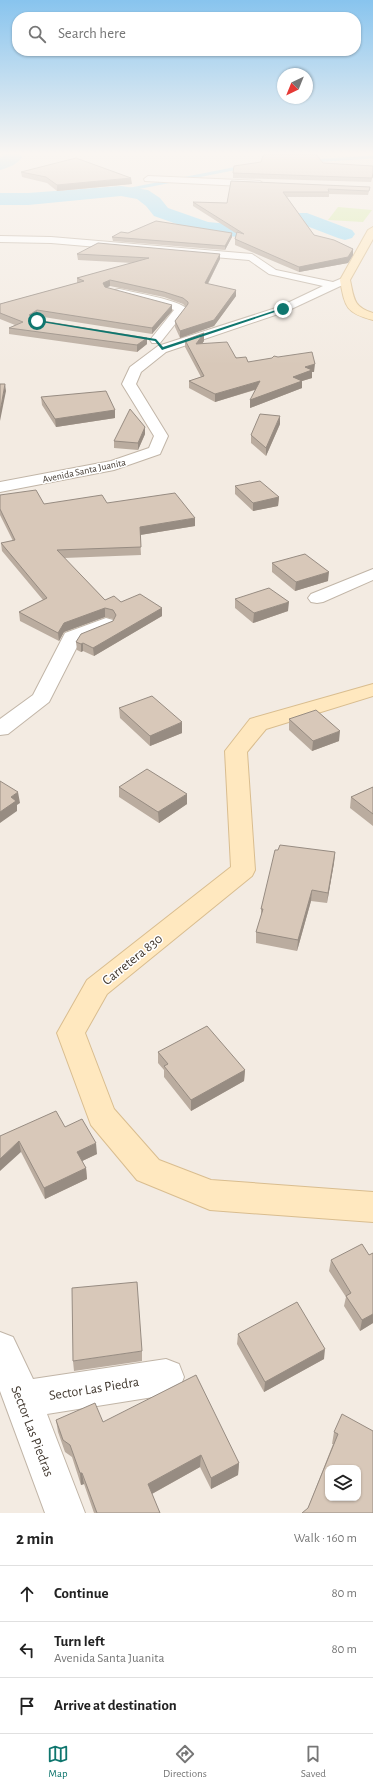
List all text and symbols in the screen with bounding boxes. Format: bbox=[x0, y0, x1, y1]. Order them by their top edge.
search box bbox=[12, 12, 361, 56]
icon: search bbox=[26, 23, 48, 45]
text: Search here bbox=[58, 26, 126, 41]
north arrow bbox=[277, 68, 313, 104]
route end bbox=[274, 300, 292, 318]
route start bbox=[28, 312, 46, 330]
street label: Avenida Santa Juanita bbox=[42, 457, 127, 485]
street label: Carretera 830 bbox=[100, 931, 165, 988]
street label: Sector Las Piedra bbox=[48, 1375, 141, 1403]
street label: Sector Las Piedras bbox=[8, 1384, 56, 1479]
map controls bbox=[325, 1465, 361, 1501]
button: layers bbox=[325, 1465, 361, 1501]
text: 2 min bbox=[16, 1530, 54, 1547]
text: Walk · 160 m bbox=[294, 1532, 357, 1545]
icon: ahead bbox=[16, 1583, 38, 1605]
text: Continue bbox=[54, 1586, 109, 1601]
text: 80 m bbox=[331, 1587, 357, 1600]
text: Turn left bbox=[54, 1634, 105, 1649]
icon: left bbox=[16, 1639, 38, 1661]
text: 80 m bbox=[331, 1643, 357, 1656]
text: Avenida Santa Juanita bbox=[54, 1652, 165, 1665]
icon: arrive bbox=[16, 1695, 38, 1717]
text: Arrive at destination bbox=[54, 1698, 177, 1713]
tab: Map bbox=[47, 1743, 69, 1780]
tab: Directions bbox=[163, 1743, 207, 1780]
tab: Saved bbox=[301, 1743, 326, 1780]

